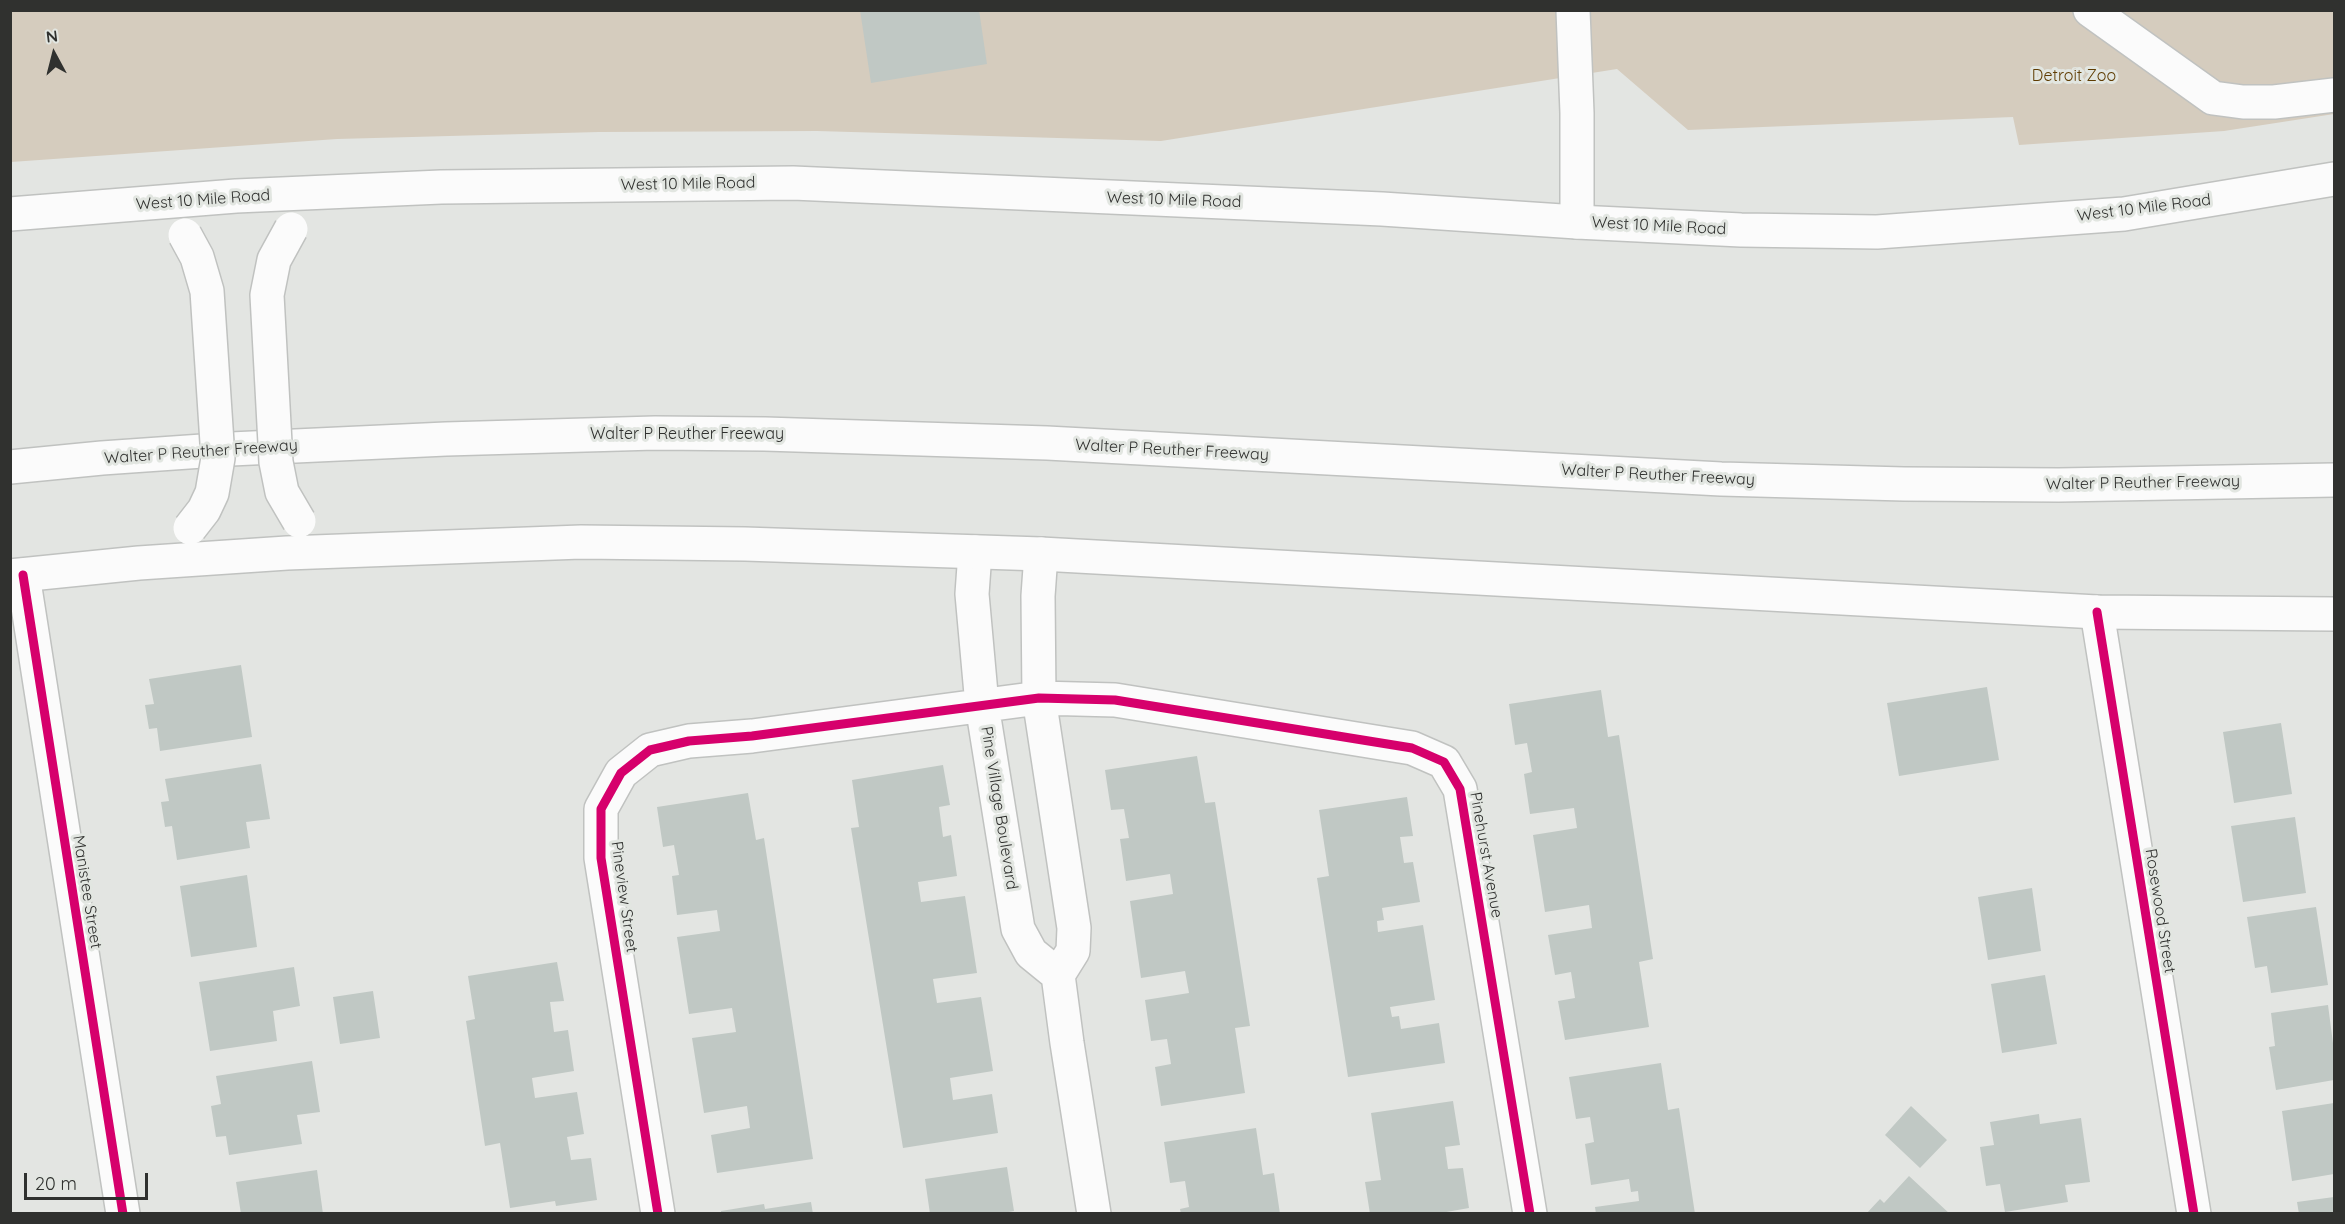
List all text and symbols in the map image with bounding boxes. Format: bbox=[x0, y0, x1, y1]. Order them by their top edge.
north arrow bbox=[24, 24, 84, 84]
text: N bbox=[45, 25, 59, 47]
park label: Detroit Zoo bbox=[2032, 66, 2116, 86]
street label: West 10 Mile Road bbox=[621, 173, 755, 195]
street label: West 10 Mile Road bbox=[135, 186, 271, 214]
street label: West 10 Mile Road bbox=[1106, 188, 1242, 212]
street label: West 10 Mile Road bbox=[2076, 190, 2212, 226]
street label: West 10 Mile Road bbox=[1591, 213, 1727, 239]
street label: Walter P Reuther Freeway bbox=[590, 424, 784, 444]
street label: Walter P Reuther Freeway bbox=[1075, 435, 1269, 465]
street label: Walter P Reuther Freeway bbox=[104, 436, 298, 468]
street label: Walter P Reuther Freeway bbox=[1561, 460, 1755, 490]
street label: Walter P Reuther Freeway bbox=[2046, 472, 2240, 494]
street label: Pine Village Boulevard bbox=[977, 725, 1021, 891]
street label: Pinehurst Avenue bbox=[1465, 790, 1507, 920]
street label: Manistee Street bbox=[69, 834, 105, 950]
street label: Pineview Street bbox=[607, 840, 641, 954]
street label: Rosewood Street bbox=[2141, 847, 2179, 975]
scale bar bbox=[27, 1161, 152, 1199]
text: 20 m bbox=[35, 1172, 77, 1195]

